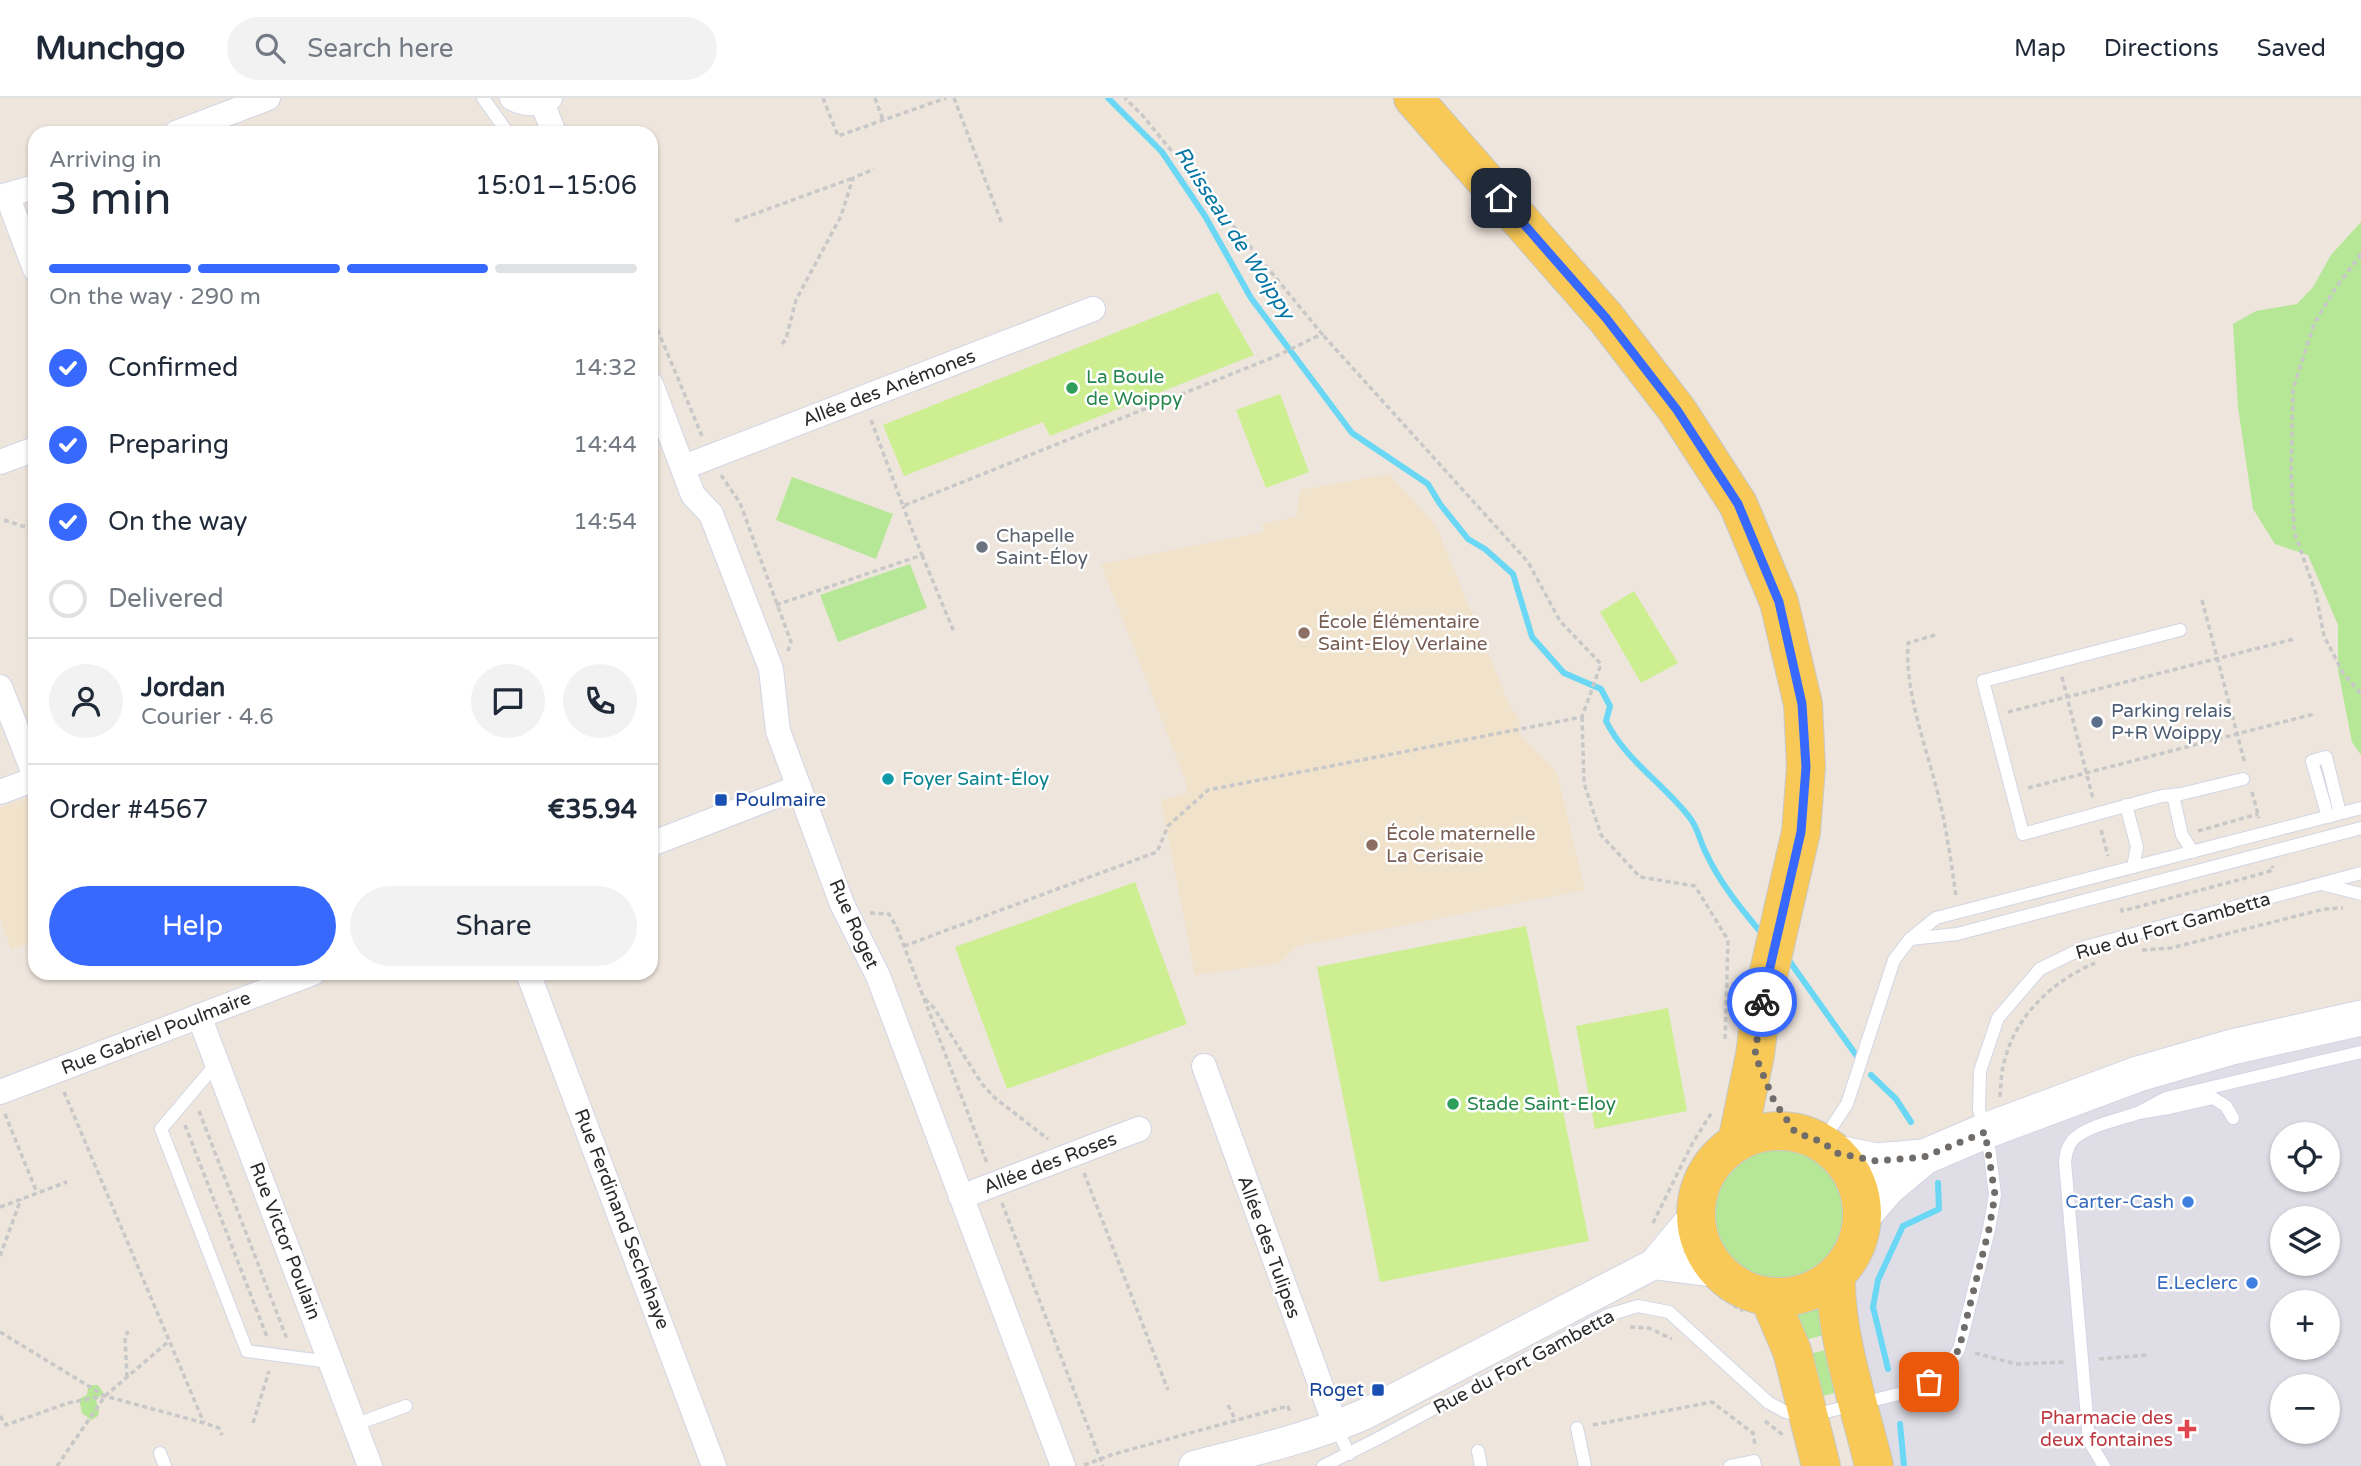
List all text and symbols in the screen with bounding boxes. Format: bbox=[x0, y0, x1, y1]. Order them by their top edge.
search box bbox=[227, 17, 717, 80]
text: Munchgo bbox=[35, 29, 185, 68]
icon: search bbox=[251, 29, 289, 67]
text: Search here bbox=[307, 33, 453, 64]
text: Map bbox=[2014, 34, 2066, 63]
text: Directions bbox=[2104, 34, 2219, 63]
text: Saved bbox=[2257, 34, 2326, 63]
water label: Ruisseau de Woippy bbox=[1169, 142, 1301, 327]
text: Arriving in bbox=[49, 146, 162, 174]
pin bbox=[1471, 168, 1531, 228]
text: 15:01–15:06 bbox=[475, 170, 637, 201]
text: 3 min bbox=[49, 172, 172, 227]
icon: home bbox=[1482, 179, 1520, 217]
text: On the way · 290 m bbox=[49, 283, 261, 311]
street label: Allée des Anémones bbox=[799, 345, 979, 431]
icon: check bbox=[49, 349, 87, 387]
text: Confirmed bbox=[108, 352, 238, 383]
text: 14:32 bbox=[573, 354, 637, 382]
place label: La Boule de Woippy bbox=[1086, 366, 1182, 410]
marker: La Boule de Woippy bbox=[1064, 380, 1080, 396]
icon: check bbox=[49, 426, 87, 464]
text: Preparing bbox=[108, 429, 229, 460]
text: 14:44 bbox=[573, 431, 637, 459]
icon: check bbox=[49, 503, 87, 541]
text: On the way bbox=[108, 506, 248, 537]
text: 14:54 bbox=[573, 508, 637, 536]
place label: Chapelle Saint-Éloy bbox=[996, 525, 1088, 569]
marker: Chapelle Saint-Éloy bbox=[974, 539, 990, 555]
text: Delivered bbox=[108, 583, 224, 614]
place label: École Élémentaire Saint-Eloy Verlaine bbox=[1318, 611, 1488, 655]
marker: École Élémentaire Saint-Eloy Verlaine bbox=[1296, 625, 1312, 641]
button: person bbox=[49, 664, 123, 738]
button: chat bbox=[471, 664, 545, 738]
button: phone bbox=[563, 664, 637, 738]
text: Jordan bbox=[141, 672, 225, 703]
place label: Parking relais P+R Woippy bbox=[2111, 700, 2232, 744]
text: Courier · 4.6 bbox=[141, 703, 274, 731]
marker: Parking relais P+R Woippy bbox=[2089, 714, 2105, 730]
place label: Foyer Saint-Éloy bbox=[902, 768, 1049, 790]
marker: Foyer Saint-Éloy bbox=[880, 771, 896, 787]
place label: Poulmaire bbox=[735, 789, 826, 811]
marker: Poulmaire bbox=[713, 792, 729, 808]
text: Order #4567 bbox=[49, 794, 209, 825]
text: €35.94 bbox=[547, 794, 637, 825]
place label: École maternelle La Cerisaie bbox=[1386, 823, 1535, 867]
marker: École maternelle La Cerisaie bbox=[1364, 837, 1380, 853]
street label: Rue Roget bbox=[824, 876, 884, 972]
button: Help bbox=[49, 886, 336, 966]
button: Share bbox=[350, 886, 637, 966]
street label: Rue du Fort Gambetta bbox=[2073, 888, 2273, 964]
courier bbox=[1727, 967, 1797, 1037]
icon: bike bbox=[1743, 983, 1781, 1021]
street label: Rue Gabriel Poulmaire bbox=[58, 987, 254, 1079]
place label: Stade Saint-Eloy bbox=[1467, 1093, 1616, 1115]
marker: Stade Saint-Eloy bbox=[1445, 1096, 1461, 1112]
street label: Rue Ferdinand Sechehaye bbox=[570, 1106, 674, 1332]
map controls bbox=[2270, 1122, 2340, 1444]
button: locate bbox=[2270, 1122, 2340, 1192]
street label: Allée des Roses bbox=[980, 1127, 1120, 1199]
street label: Rue Victor Poulain bbox=[245, 1159, 325, 1323]
street label: Allée des Tulipes bbox=[1233, 1173, 1305, 1321]
place label: Carter-Cash bbox=[2065, 1191, 2174, 1213]
marker: Carter-Cash bbox=[2180, 1194, 2196, 1210]
button: layers bbox=[2270, 1206, 2340, 1276]
place label: E.Leclerc bbox=[2157, 1272, 2238, 1294]
marker: E.Leclerc bbox=[2244, 1275, 2260, 1291]
button: + bbox=[2270, 1290, 2340, 1360]
street label: Rue du Fort Gambetta bbox=[1430, 1305, 1618, 1419]
pin bbox=[1899, 1352, 1959, 1412]
icon: bag bbox=[1910, 1363, 1948, 1401]
button: − bbox=[2270, 1374, 2340, 1444]
place label: Roget bbox=[1309, 1379, 1364, 1401]
marker: Roget bbox=[1370, 1382, 1386, 1398]
place label: Pharmacie des deux fontaines bbox=[2040, 1407, 2173, 1451]
marker: Pharmacie des deux fontaines bbox=[2179, 1421, 2195, 1437]

